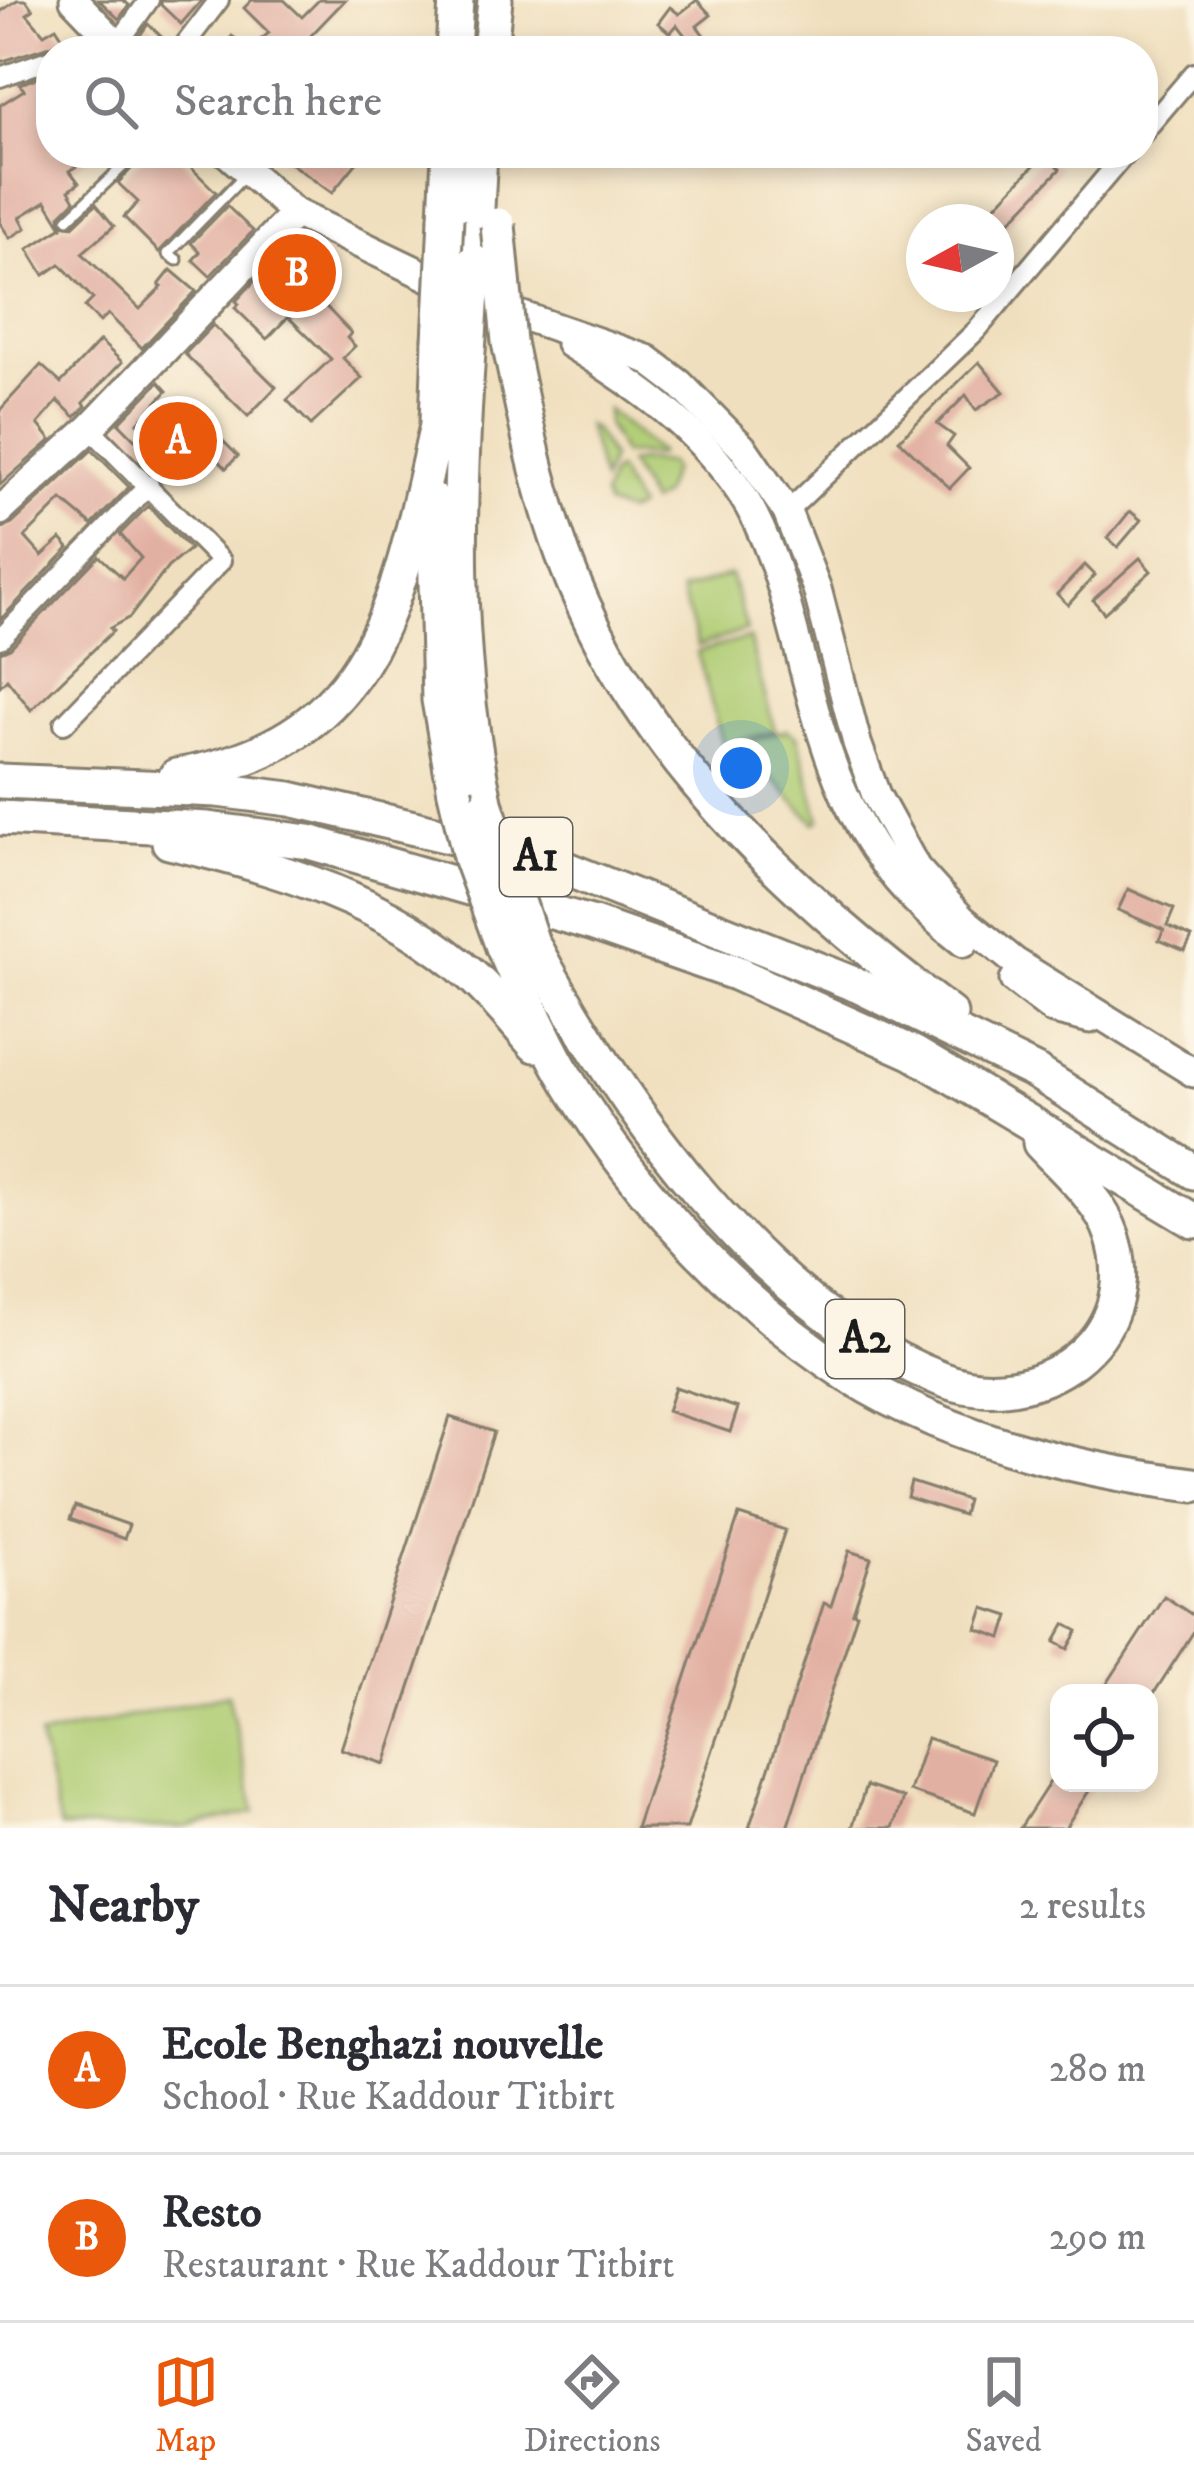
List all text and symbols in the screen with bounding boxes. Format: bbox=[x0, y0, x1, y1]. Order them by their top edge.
search box bbox=[36, 36, 1158, 168]
icon: search bbox=[78, 69, 144, 135]
text: Search here bbox=[174, 74, 382, 130]
north arrow bbox=[906, 204, 1014, 312]
pin: B bbox=[258, 228, 336, 318]
pin: A bbox=[139, 396, 217, 486]
your location bbox=[711, 738, 771, 798]
road number: A1 bbox=[500, 818, 572, 896]
road number: A2 bbox=[826, 1300, 904, 1378]
map controls bbox=[1050, 1684, 1158, 1792]
button: locate bbox=[1050, 1684, 1158, 1792]
text: Nearby bbox=[48, 1874, 199, 1938]
text: 2 results bbox=[1019, 1882, 1146, 1931]
text: Ecole Benghazi nouvelle bbox=[162, 2017, 603, 2073]
text: A bbox=[75, 2045, 99, 2094]
text: 280 m bbox=[1049, 2045, 1146, 2094]
text: School · Rue Kaddour Titbirt bbox=[162, 2073, 615, 2122]
text: Resto bbox=[162, 2185, 262, 2241]
text: B bbox=[75, 2213, 99, 2262]
text: 290 m bbox=[1049, 2213, 1146, 2262]
text: Restaurant · Rue Kaddour Titbirt bbox=[162, 2241, 675, 2290]
tab: Map bbox=[153, 2349, 219, 2462]
tab: Directions bbox=[524, 2349, 660, 2462]
tab: Saved bbox=[966, 2349, 1041, 2462]

